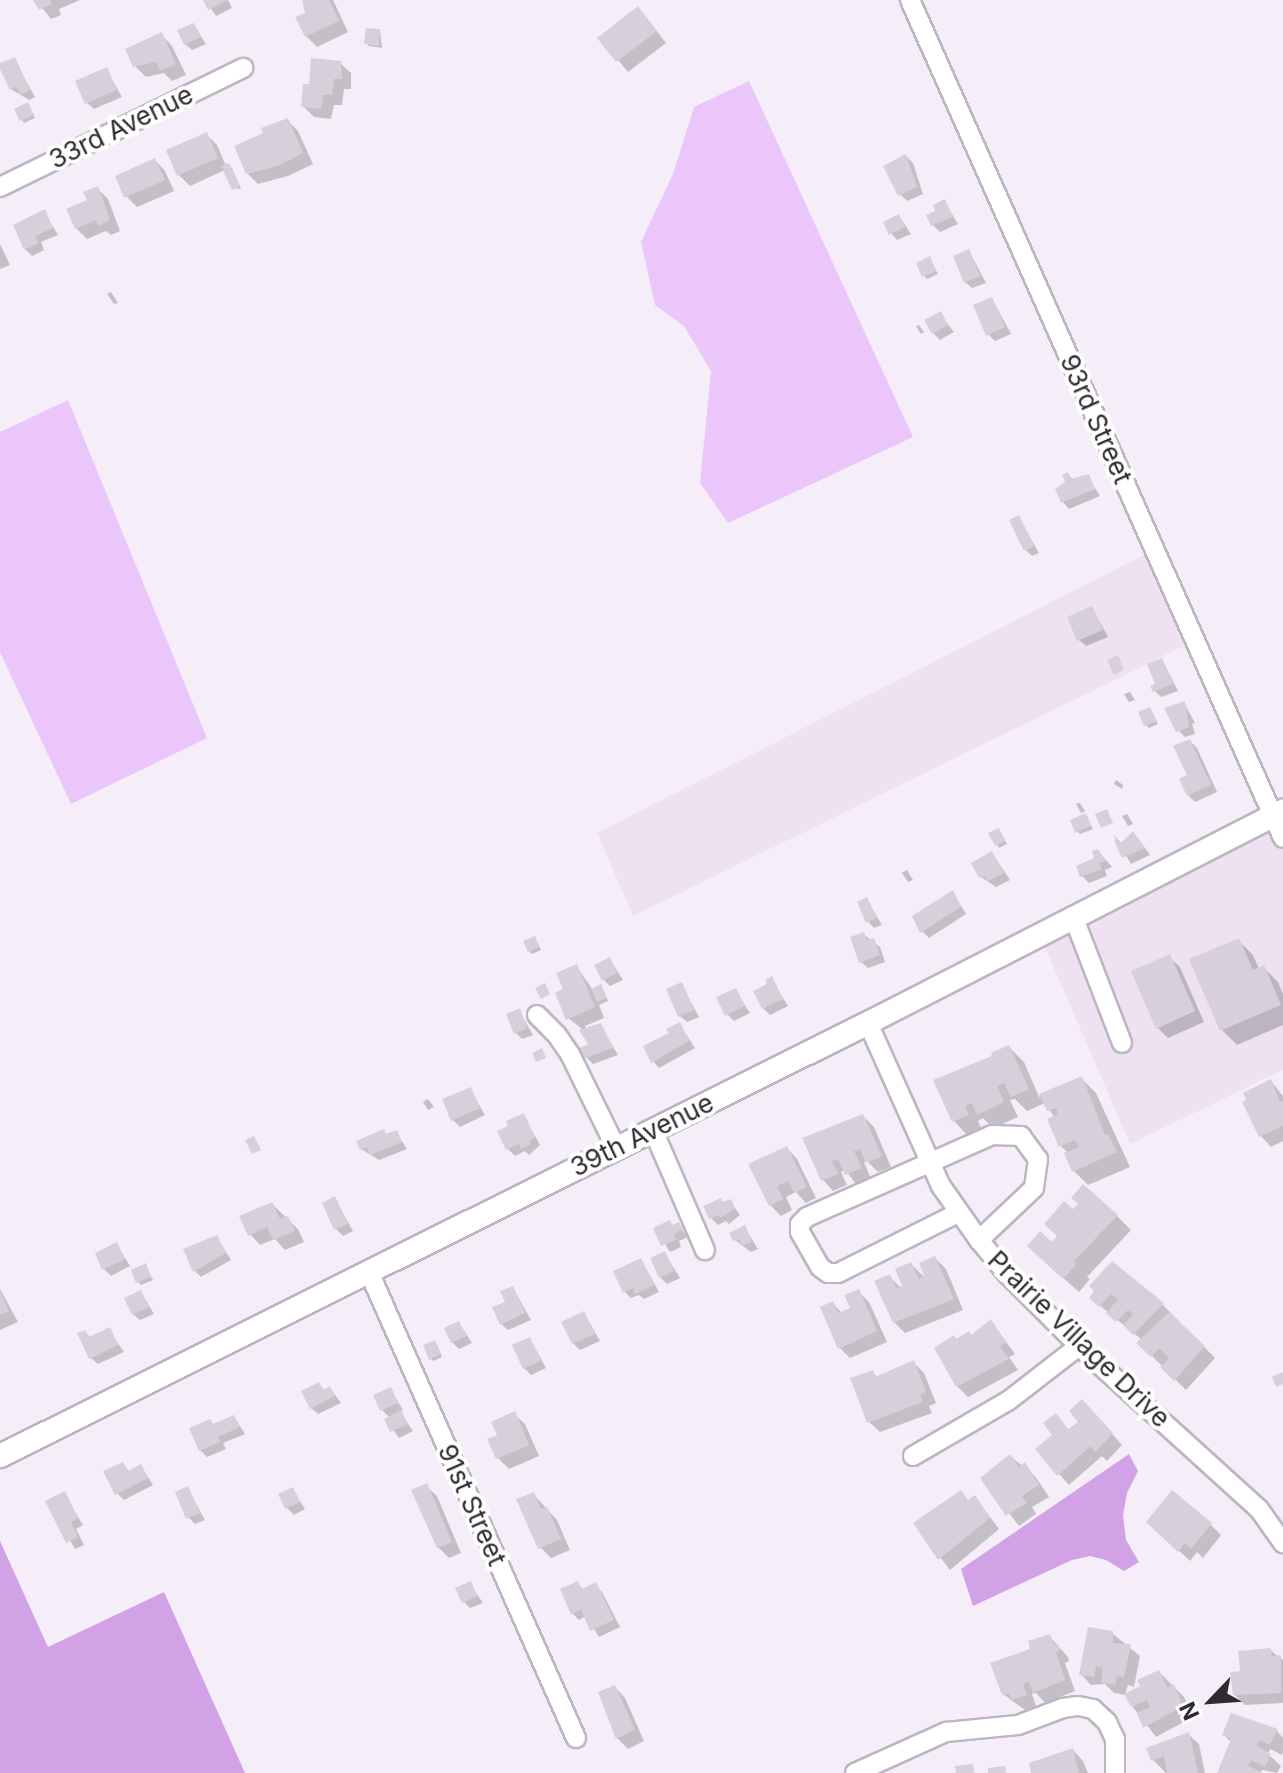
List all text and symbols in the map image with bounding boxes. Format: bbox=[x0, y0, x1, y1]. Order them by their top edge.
street label: 33rd Avenue bbox=[44, 79, 198, 175]
street label: 93rd Street bbox=[1054, 350, 1138, 488]
street label: 39th Avenue bbox=[565, 1087, 719, 1183]
street label: Prairie Village Drive bbox=[982, 1244, 1176, 1434]
street label: 91st Street bbox=[431, 1439, 513, 1571]
north arrow bbox=[1171, 1661, 1251, 1741]
text: N bbox=[1174, 1698, 1205, 1724]

